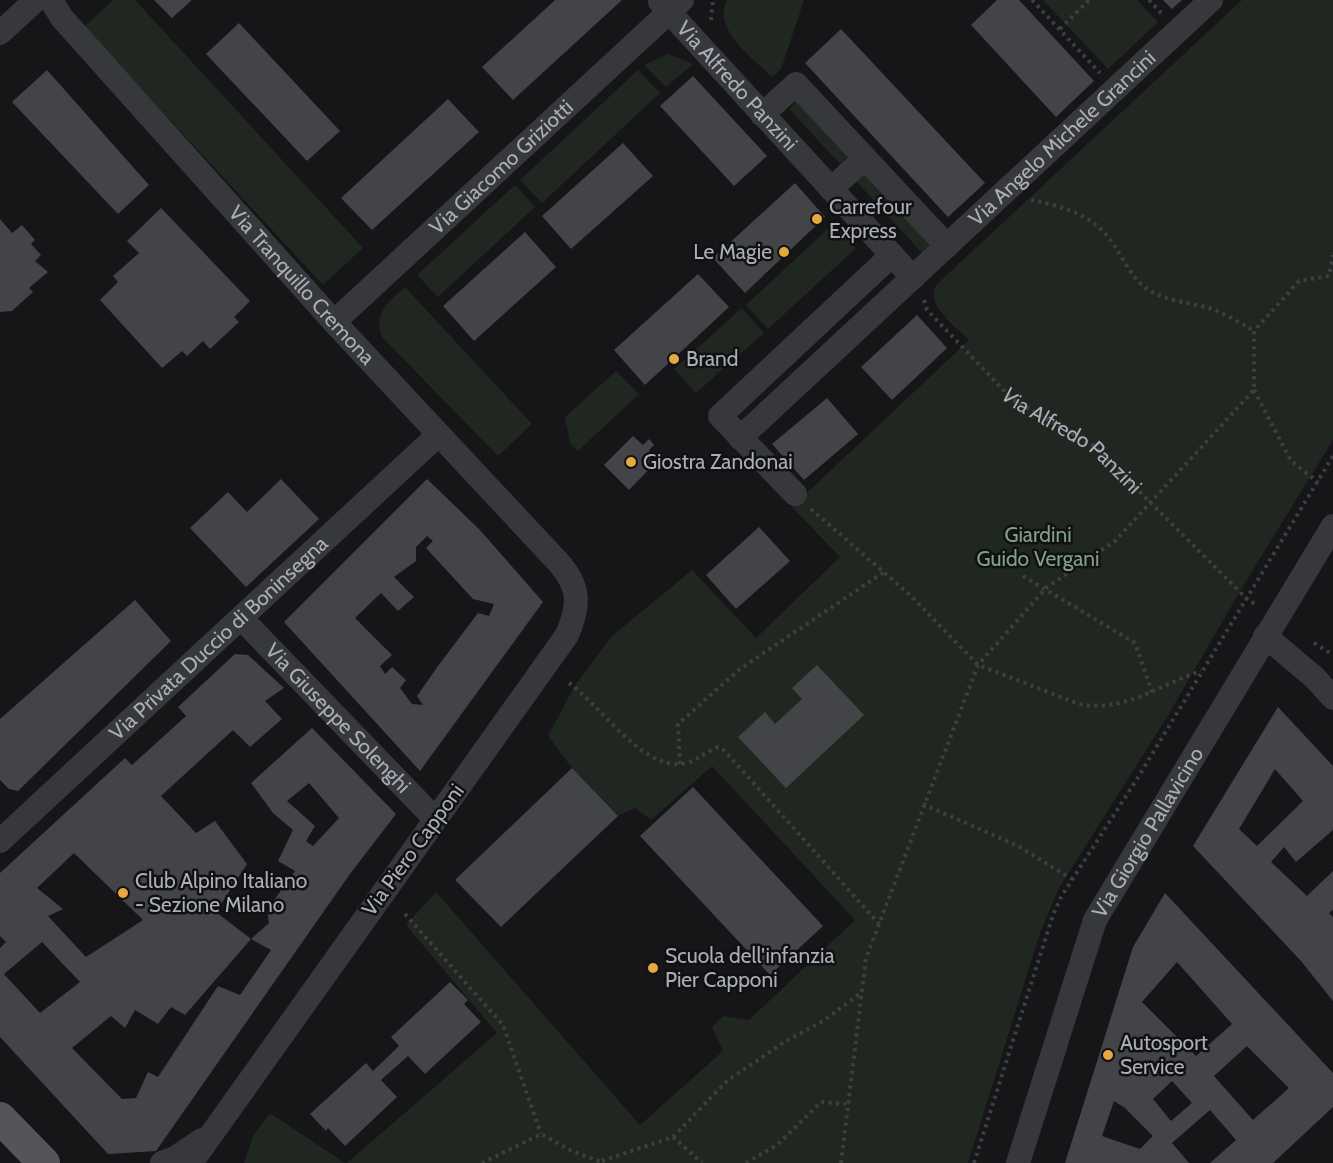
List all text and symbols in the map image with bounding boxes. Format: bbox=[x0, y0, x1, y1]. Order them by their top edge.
street label: Via Alfredo Panzini bbox=[672, 16, 803, 156]
street label: Via Angelo Michele Grancini bbox=[963, 45, 1160, 231]
street label: Via Giacomo Griziotti bbox=[424, 94, 578, 239]
place label: Carrefour Express bbox=[829, 194, 912, 243]
street label: Via Tranquillo Cremona bbox=[224, 200, 380, 370]
marker: Carrefour Express bbox=[810, 212, 824, 226]
place label: Le Magie bbox=[693, 239, 772, 264]
marker: Le Magie bbox=[777, 245, 791, 259]
place label: Brand bbox=[686, 346, 738, 371]
marker: Brand bbox=[667, 352, 681, 366]
street label: Via Alfredo Panzini bbox=[996, 383, 1147, 499]
place label: Giostra Zandonai bbox=[643, 449, 793, 474]
marker: Giostra Zandonai bbox=[624, 455, 638, 469]
park label: Giardini Guido Vergani bbox=[977, 522, 1099, 571]
street label: Via Privata Duccio di Boninsegna bbox=[104, 531, 333, 745]
street label: Via Giuseppe Solenghi bbox=[260, 638, 416, 798]
street label: Via Giorgio Pallavicino bbox=[1086, 743, 1208, 922]
street label: Via Piero Capponi bbox=[356, 779, 469, 921]
place label: Club Alpino Italiano - Sezione Milano bbox=[135, 868, 307, 917]
marker: Club Alpino Italiano - Sezione Milano bbox=[116, 886, 130, 900]
place label: Scuola dell'infanzia Pier Capponi bbox=[665, 943, 835, 992]
marker: Scuola dell'infanzia Pier Capponi bbox=[646, 961, 660, 975]
place label: Autosport Service bbox=[1120, 1030, 1208, 1079]
marker: Autosport Service bbox=[1101, 1048, 1115, 1062]

